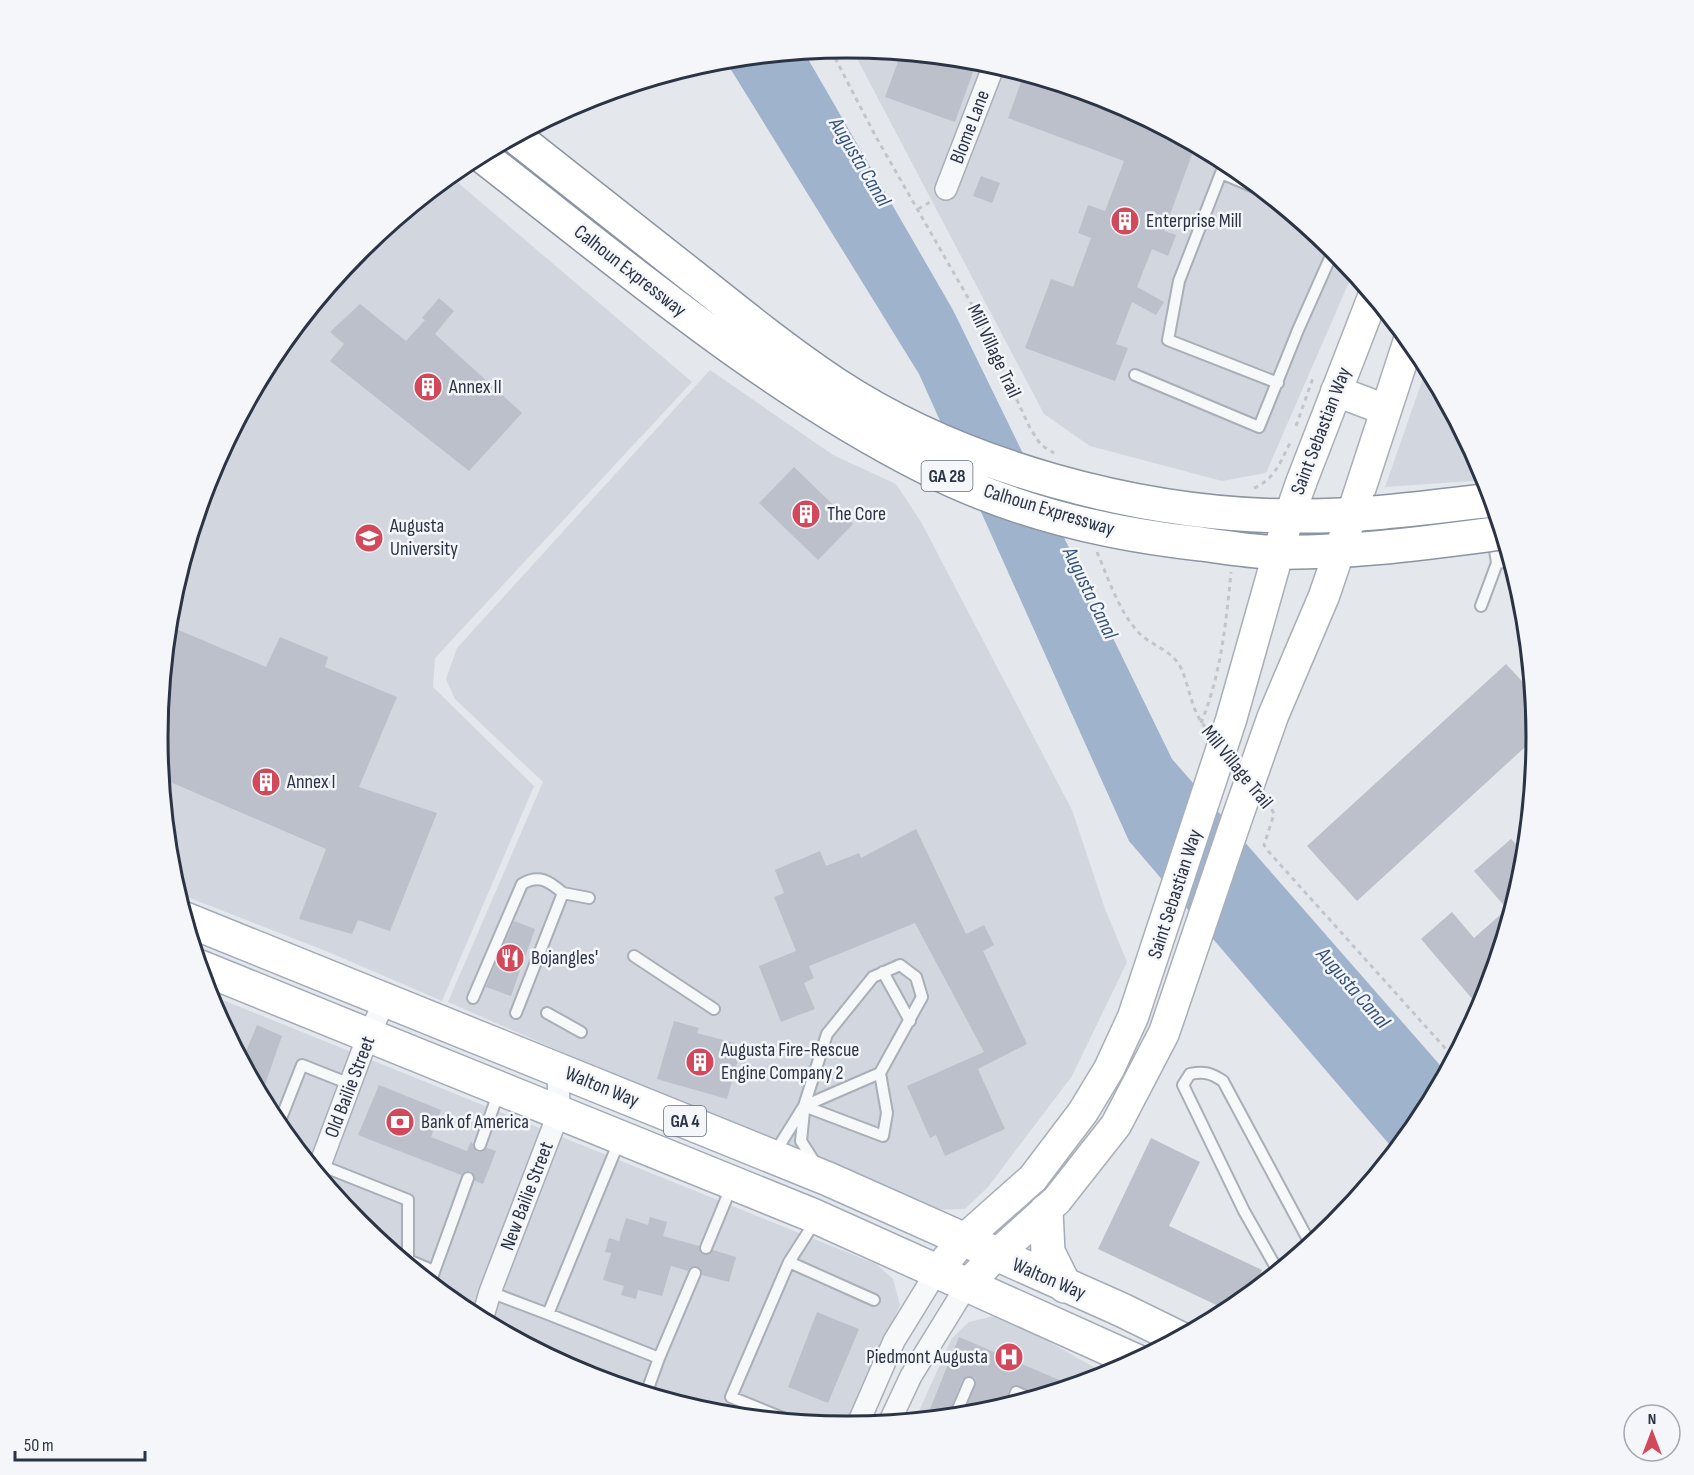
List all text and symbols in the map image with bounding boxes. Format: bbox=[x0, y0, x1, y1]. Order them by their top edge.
street label: Blome Lane bbox=[945, 87, 995, 167]
water label: Augusta Canal bbox=[823, 112, 897, 212]
building icon: Enterprise Mill bbox=[1109, 205, 1141, 237]
place label: Enterprise Mill bbox=[1146, 209, 1242, 233]
street label: Calhoun Expressway bbox=[569, 220, 691, 322]
street label: Mill Village Trail bbox=[962, 300, 1026, 402]
street label: Saint Sebastian Way bbox=[1286, 364, 1356, 498]
building icon: Annex II bbox=[412, 371, 444, 403]
place label: Annex II bbox=[448, 375, 502, 399]
road number: GA 28 bbox=[922, 461, 972, 491]
street label: Calhoun Expressway bbox=[981, 479, 1118, 541]
building icon: The Core bbox=[790, 498, 822, 530]
place label: The Core bbox=[827, 502, 886, 526]
place label: Augusta University bbox=[389, 514, 458, 561]
school or university icon: Augusta University bbox=[353, 522, 385, 554]
water label: Augusta Canal bbox=[1057, 542, 1124, 644]
street label: Mill Village Trail bbox=[1196, 720, 1278, 814]
building icon: Annex I bbox=[250, 766, 282, 798]
place label: Annex I bbox=[286, 770, 336, 794]
street label: Saint Sebastian Way bbox=[1143, 826, 1207, 962]
restaurant icon: Bojangles' bbox=[494, 942, 526, 974]
water label: Augusta Canal bbox=[1310, 942, 1396, 1035]
place label: Bojangles' bbox=[531, 946, 598, 970]
street label: Old Bailie Street bbox=[320, 1033, 380, 1141]
place label: Augusta Fire-Rescue Engine Company 2 bbox=[720, 1038, 859, 1085]
building icon: Augusta Fire-Rescue Engine Company 2 bbox=[684, 1046, 716, 1078]
street label: Walton Way bbox=[562, 1061, 643, 1113]
bank icon: Bank of America bbox=[384, 1106, 416, 1138]
road number: GA 4 bbox=[664, 1106, 706, 1136]
place label: Bank of America bbox=[421, 1110, 529, 1134]
street label: New Bailie Street bbox=[495, 1138, 559, 1254]
street label: Walton Way bbox=[1009, 1253, 1090, 1305]
hospital icon: Piedmont Augusta bbox=[993, 1341, 1025, 1373]
place label: Piedmont Augusta bbox=[866, 1345, 988, 1369]
north arrow bbox=[1622, 1403, 1682, 1463]
text: N bbox=[1648, 1410, 1656, 1429]
scale bar bbox=[15, 1424, 146, 1462]
text: 50 m bbox=[24, 1435, 54, 1456]

